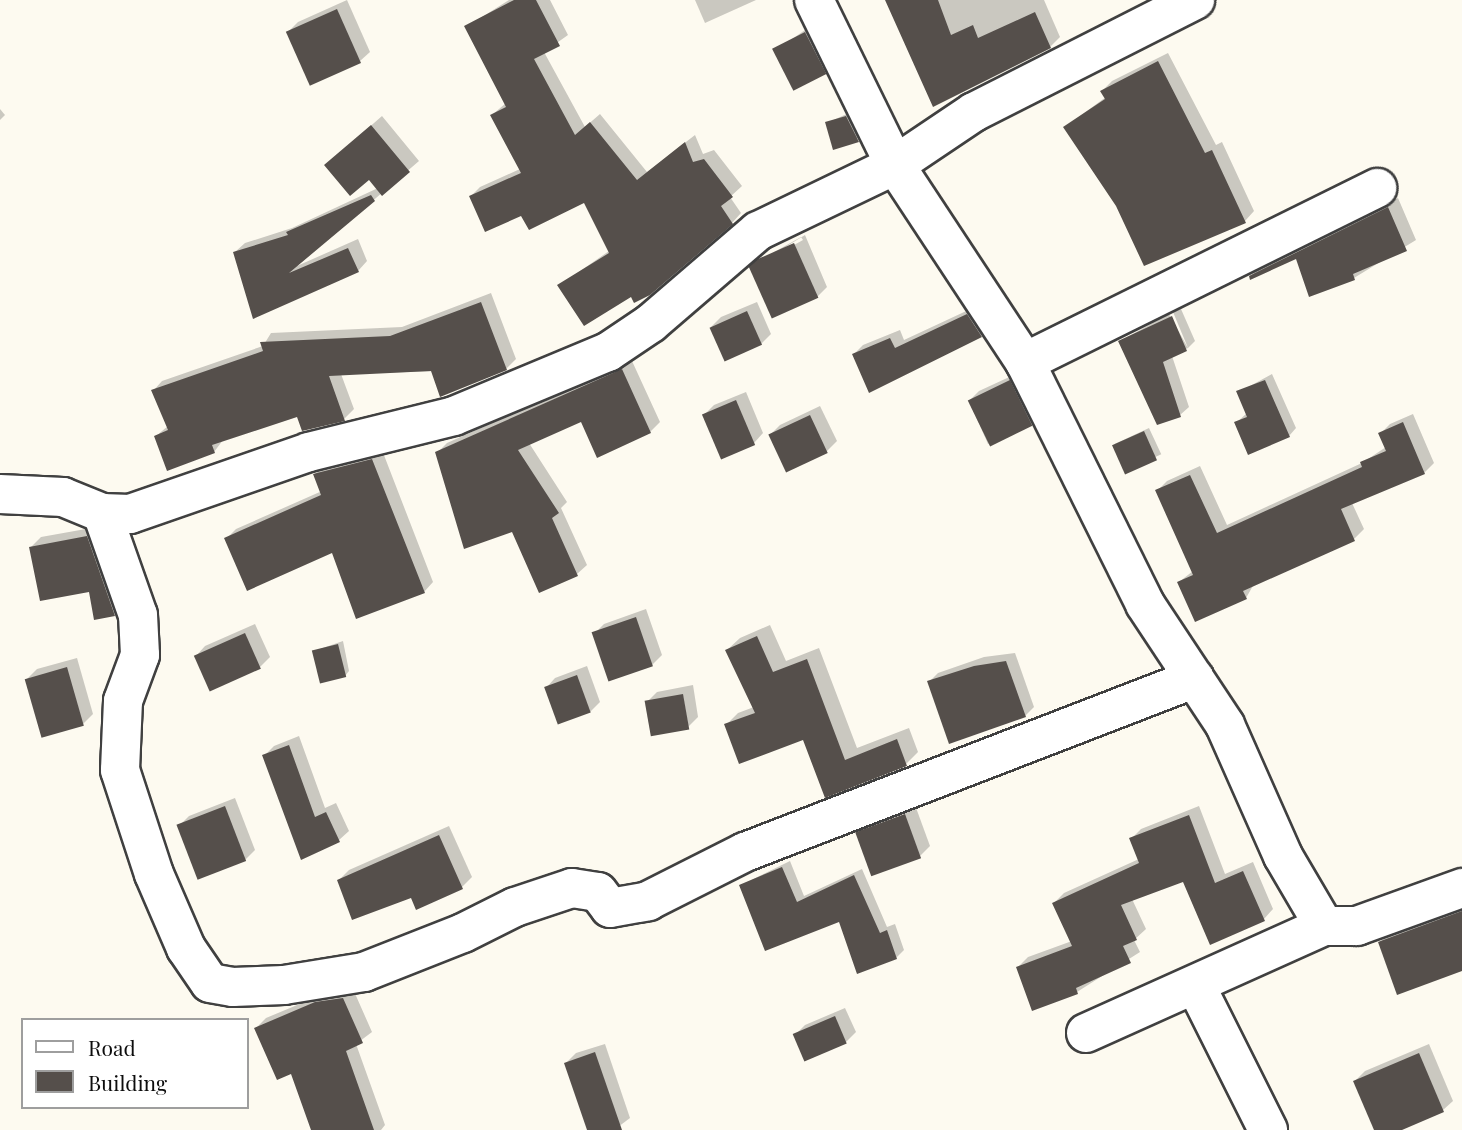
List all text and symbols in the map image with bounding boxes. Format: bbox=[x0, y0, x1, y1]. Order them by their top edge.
legend bbox=[21, 1018, 248, 1109]
text: Road bbox=[88, 1033, 136, 1061]
text: Building bbox=[88, 1068, 167, 1096]

